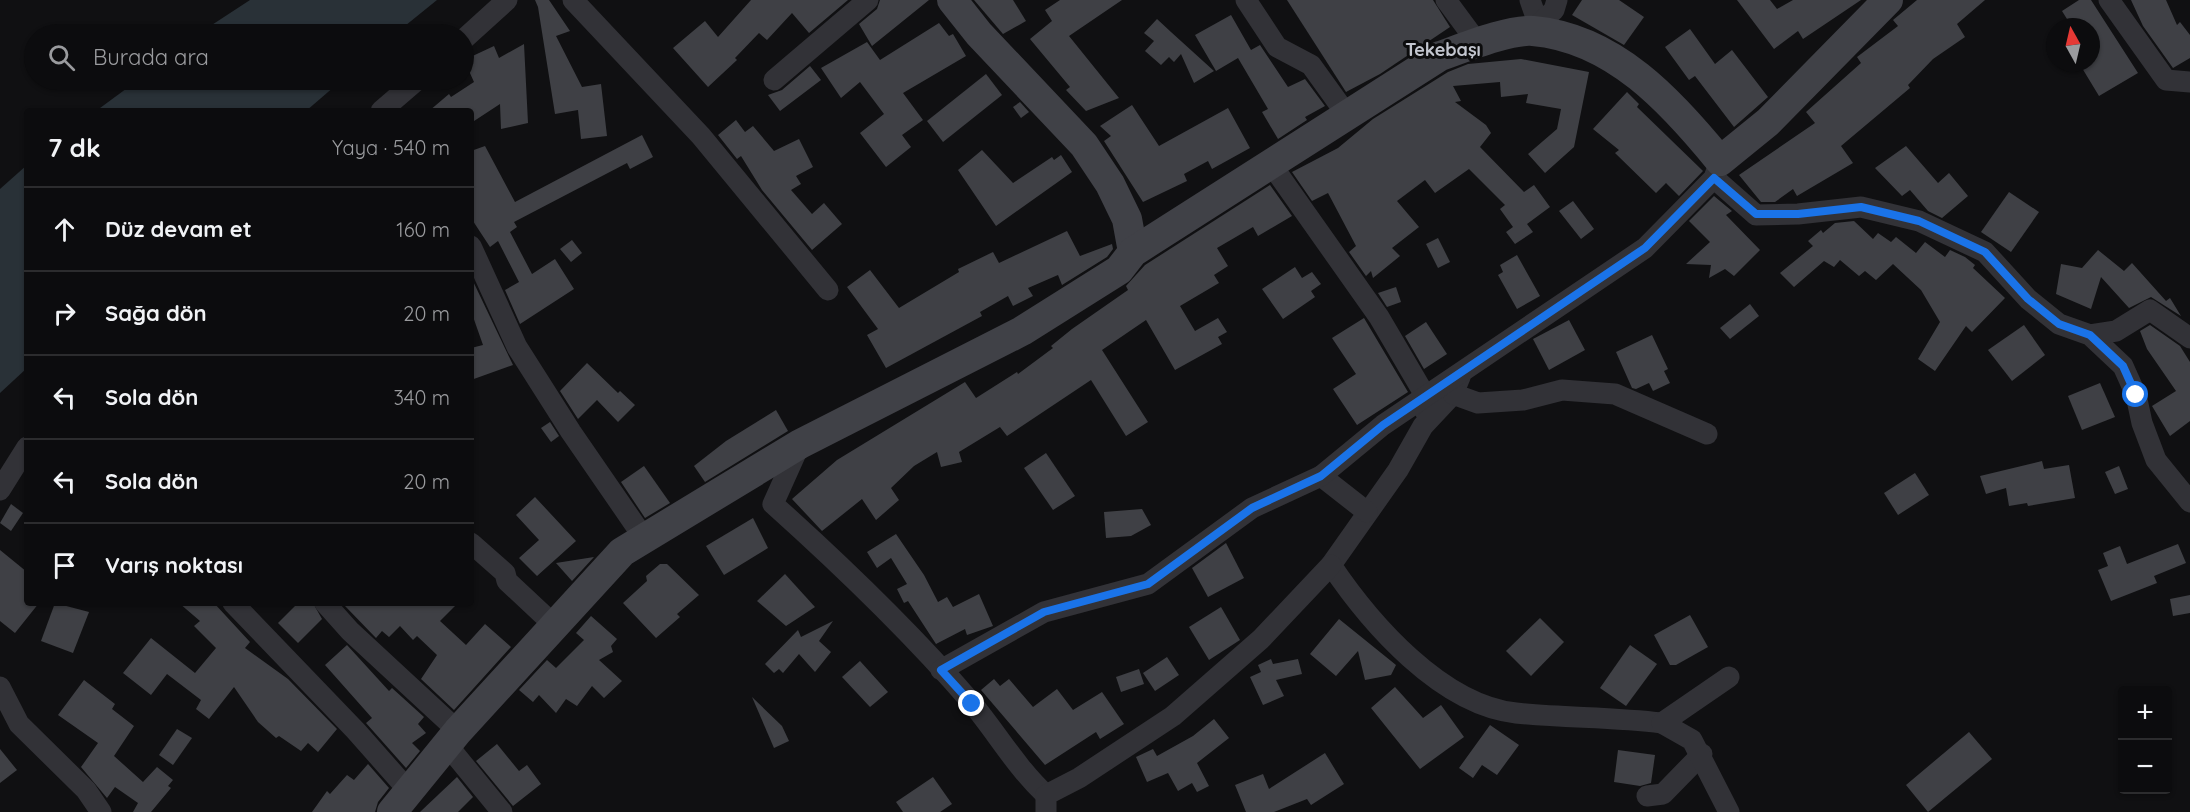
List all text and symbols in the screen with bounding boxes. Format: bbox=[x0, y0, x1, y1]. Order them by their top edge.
north arrow bbox=[2046, 18, 2100, 72]
search box bbox=[24, 24, 474, 90]
district label: Tekebaşı bbox=[1405, 38, 1481, 61]
icon: search bbox=[45, 41, 78, 74]
text: Burada ara bbox=[93, 43, 209, 71]
text: 7 dk bbox=[48, 131, 101, 164]
text: Yaya · 540 m bbox=[332, 135, 450, 160]
icon: ahead bbox=[48, 213, 81, 246]
text: Düz devam et bbox=[105, 215, 252, 243]
text: 160 m bbox=[396, 217, 450, 242]
icon: right bbox=[48, 297, 81, 330]
text: Sağa dön bbox=[105, 299, 207, 327]
text: 20 m bbox=[403, 301, 450, 326]
icon: left bbox=[48, 381, 81, 414]
route start bbox=[2122, 381, 2148, 407]
text: Sola dön bbox=[105, 383, 198, 411]
text: 340 m bbox=[393, 385, 450, 410]
icon: left bbox=[48, 465, 81, 498]
text: Sola dön bbox=[105, 467, 198, 495]
text: 20 m bbox=[403, 469, 450, 494]
icon: arrive bbox=[48, 549, 81, 582]
text: Varış noktası bbox=[105, 551, 243, 579]
map controls bbox=[2118, 686, 2172, 794]
button: + bbox=[2118, 686, 2172, 740]
route end bbox=[958, 690, 984, 716]
button: − bbox=[2118, 740, 2172, 794]

